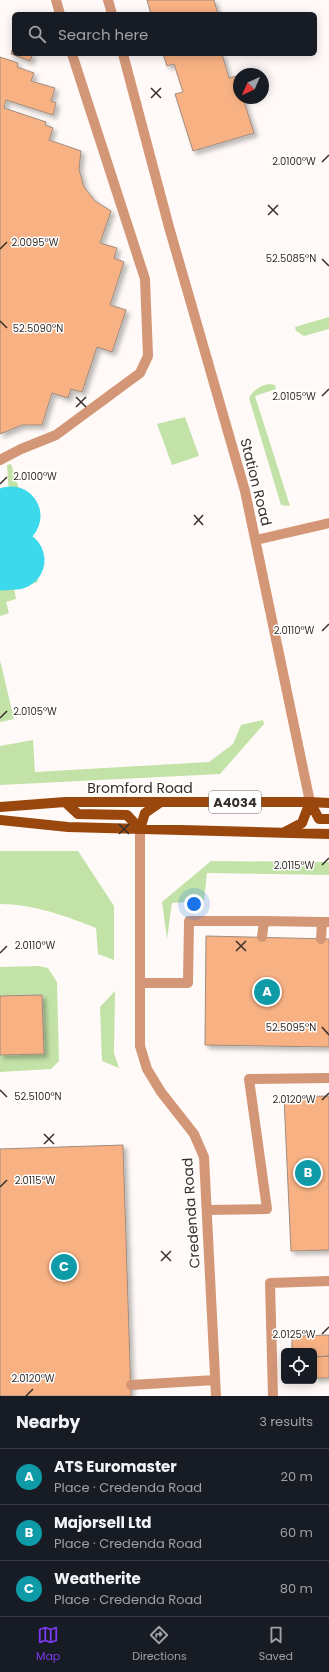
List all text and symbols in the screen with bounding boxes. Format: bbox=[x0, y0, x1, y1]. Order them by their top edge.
search box bbox=[12, 12, 317, 56]
icon: search bbox=[26, 23, 48, 45]
text: Search here bbox=[58, 24, 148, 45]
north arrow bbox=[233, 68, 269, 104]
text: 2.0100°W bbox=[272, 154, 316, 169]
text: 2.0095°W bbox=[12, 235, 59, 250]
text: 52.5085°N bbox=[266, 251, 316, 266]
text: 52.5090°N bbox=[13, 321, 63, 336]
text: 2.0105°W bbox=[272, 389, 316, 404]
street label: Station Road bbox=[235, 436, 277, 528]
text: 2.0100°W bbox=[13, 469, 57, 484]
text: 2.0110°W bbox=[274, 623, 315, 638]
text: 2.0105°W bbox=[13, 704, 57, 719]
street label: Bromford Road bbox=[87, 778, 193, 798]
road number: A4034 bbox=[209, 791, 261, 813]
text: 2.0115°W bbox=[274, 858, 315, 873]
your location bbox=[184, 894, 204, 914]
text: 2.0110°W bbox=[15, 938, 56, 953]
pin: A bbox=[254, 977, 280, 1007]
text: 52.5095°N bbox=[266, 1020, 316, 1035]
text: 52.5100°N bbox=[14, 1089, 62, 1104]
text: 2.0120°W bbox=[272, 1092, 316, 1107]
street label: Credenda Road bbox=[177, 1157, 205, 1269]
pin: B bbox=[295, 1158, 321, 1188]
text: 2.0115°W bbox=[15, 1173, 56, 1188]
pin: C bbox=[51, 1252, 77, 1282]
text: 2.0125°W bbox=[272, 1327, 316, 1342]
map controls bbox=[281, 1348, 317, 1384]
button: locate bbox=[281, 1348, 317, 1384]
text: 2.0120°W bbox=[11, 1371, 55, 1386]
text: Nearby bbox=[16, 1410, 80, 1434]
text: 3 results bbox=[259, 1412, 313, 1431]
text: ATS Euromaster bbox=[54, 1456, 177, 1477]
text: A bbox=[24, 1467, 34, 1486]
text: 20 m bbox=[280, 1467, 313, 1486]
text: Place · Credenda Road bbox=[54, 1478, 202, 1497]
text: Majorsell Ltd bbox=[54, 1512, 151, 1533]
text: B bbox=[25, 1523, 33, 1542]
text: 60 m bbox=[280, 1523, 313, 1542]
text: Place · Credenda Road bbox=[54, 1534, 202, 1553]
text: Weatherite bbox=[54, 1568, 141, 1589]
text: C bbox=[24, 1579, 34, 1598]
text: 80 m bbox=[280, 1579, 313, 1598]
text: Place · Credenda Road bbox=[54, 1590, 202, 1609]
tab: Map bbox=[36, 1624, 60, 1665]
tab: Directions bbox=[132, 1624, 187, 1665]
tab: Saved bbox=[259, 1624, 293, 1665]

